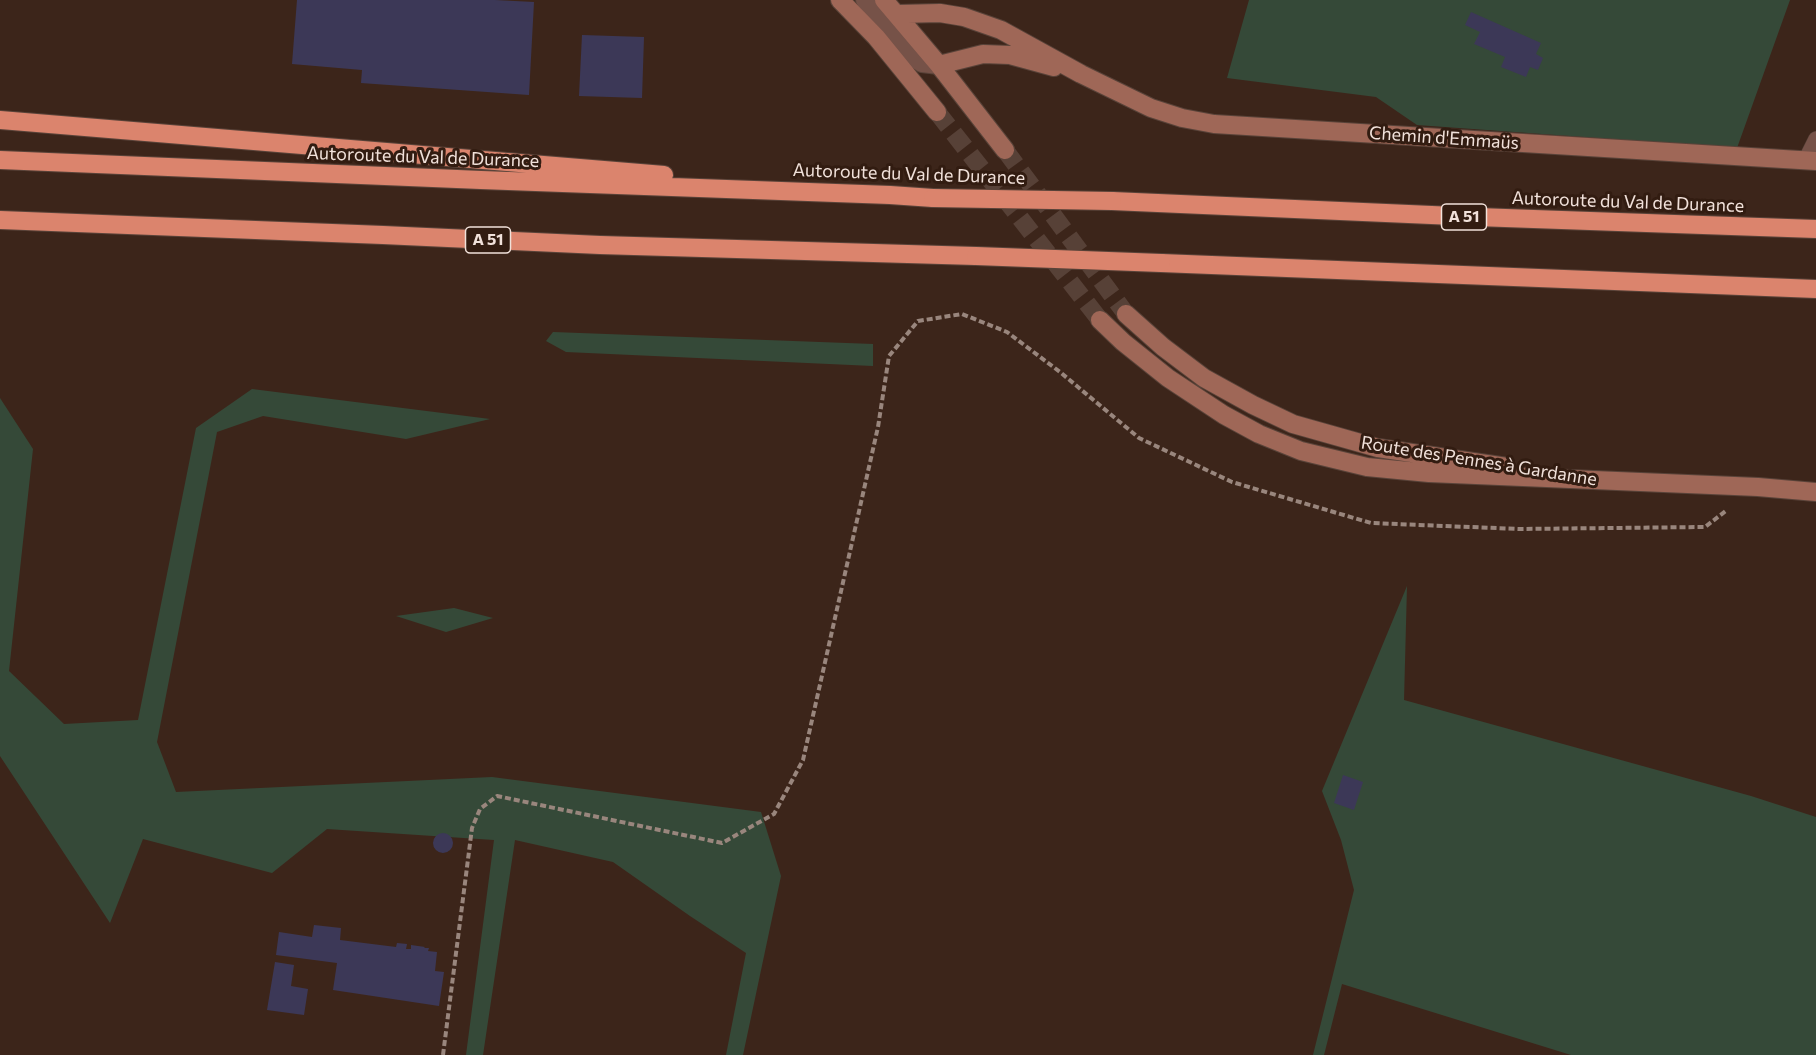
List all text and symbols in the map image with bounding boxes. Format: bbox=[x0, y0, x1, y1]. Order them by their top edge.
street label: Chemin d'Emmaüs bbox=[1368, 122, 1520, 154]
street label: Autoroute du Val de Durance bbox=[306, 142, 540, 172]
street label: Autoroute du Val de Durance bbox=[792, 159, 1026, 189]
street label: Autoroute du Val de Durance bbox=[1511, 187, 1745, 217]
road number: A 51 bbox=[1442, 204, 1486, 230]
road number: A 51 bbox=[466, 227, 510, 253]
street label: Route des Pennes à Gardanne bbox=[1360, 432, 1598, 490]

